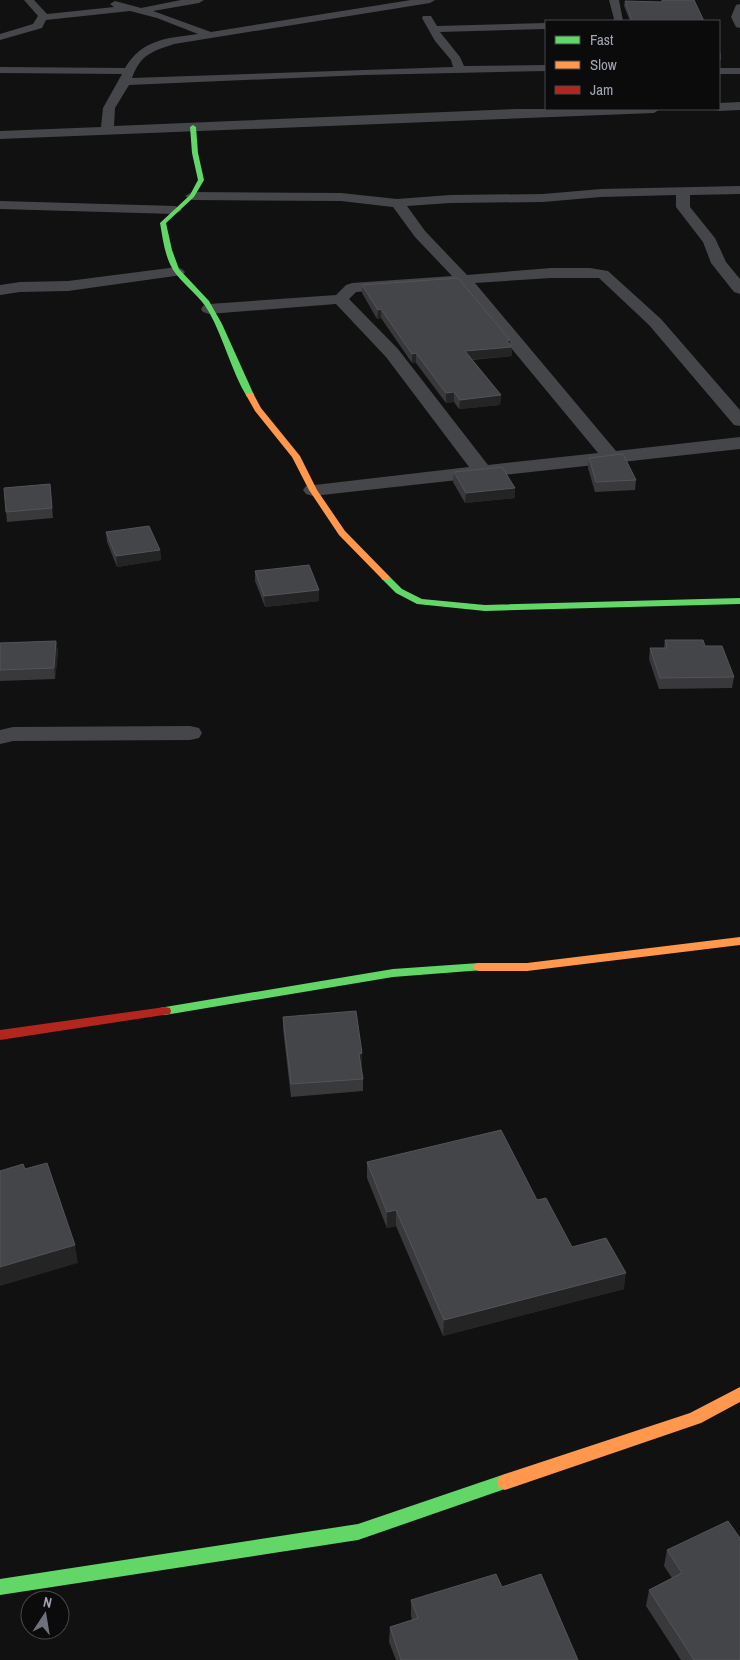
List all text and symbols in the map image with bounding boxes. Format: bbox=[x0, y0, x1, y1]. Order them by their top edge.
legend bbox=[545, 20, 720, 110]
text: Fast bbox=[590, 29, 614, 50]
text: Slow bbox=[590, 54, 617, 75]
text: Jam bbox=[590, 79, 613, 100]
north arrow bbox=[20, 1590, 70, 1640]
text: N bbox=[42, 1593, 54, 1612]

